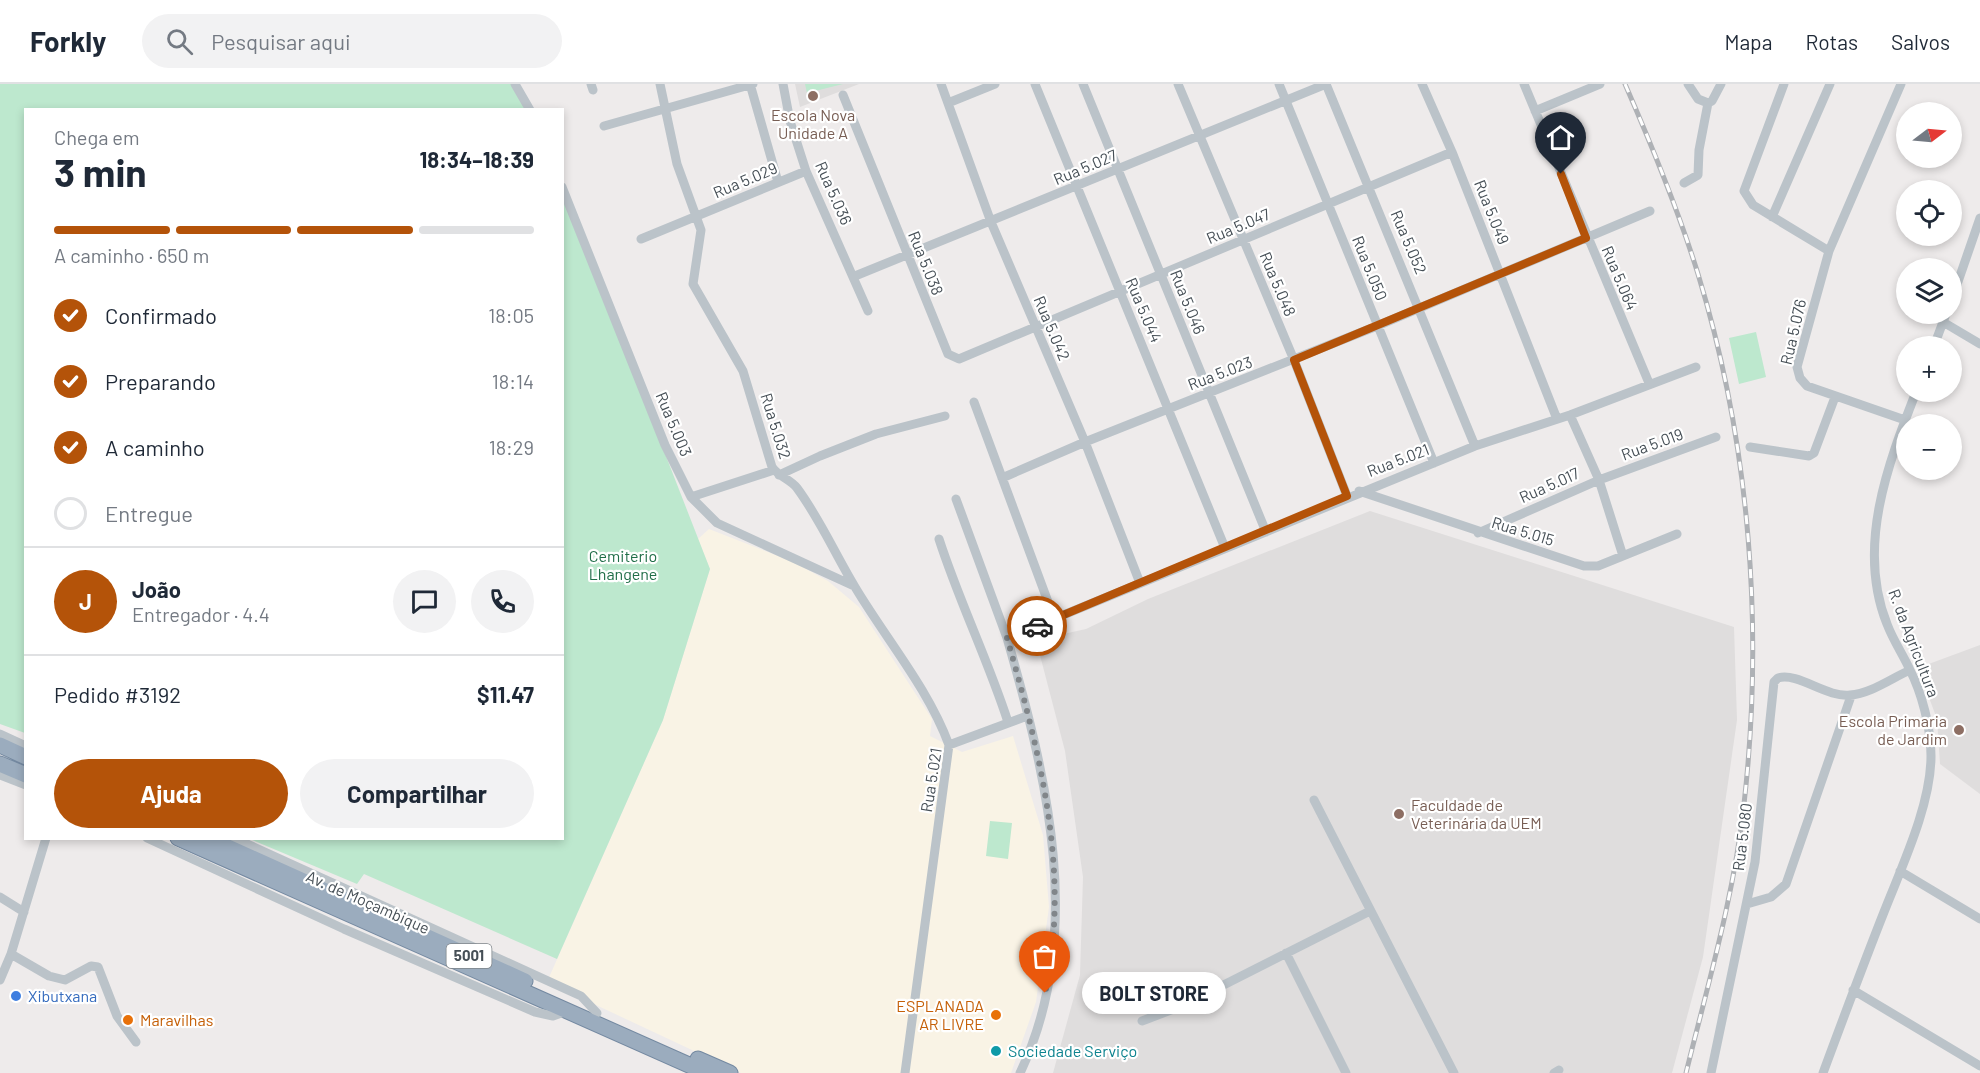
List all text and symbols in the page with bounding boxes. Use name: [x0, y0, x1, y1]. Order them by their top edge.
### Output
search box: [142, 14, 562, 68]
text: Forkly: [30, 24, 106, 58]
icon: search: [163, 25, 196, 58]
text: Pesquisar aqui: [211, 28, 351, 54]
text: Mapa: [1724, 29, 1772, 54]
text: Rotas: [1805, 29, 1858, 54]
text: Salvos: [1891, 29, 1950, 54]
marker: Escola Nova Unidade A: [806, 89, 820, 103]
north arrow: [1896, 102, 1962, 168]
map controls: [1896, 102, 1962, 480]
place label: Escola Nova Unidade A: [771, 105, 855, 142]
pin: [1535, 112, 1586, 174]
icon: home: [1544, 121, 1577, 154]
text: Chega em: [54, 125, 140, 149]
street label: Rua 5.027: [1050, 145, 1120, 188]
text: 18:34–18:39: [419, 146, 534, 172]
text: 3 min: [54, 148, 147, 195]
street label: Rua 5.029: [710, 158, 780, 202]
street label: Rua 5.036: [812, 158, 857, 227]
street label: Rua 5.049: [1471, 177, 1514, 247]
button: locate: [1896, 180, 1962, 246]
street label: Rua 5.047: [1203, 204, 1273, 247]
street label: Rua 5.052: [1387, 207, 1431, 277]
street label: Rua 5.038: [905, 228, 948, 298]
street label: Rua 5.050: [1349, 233, 1392, 303]
text: A caminho · 650 m: [54, 243, 209, 267]
street label: Rua 5.064: [1598, 243, 1642, 313]
street label: Rua 5.048: [1256, 249, 1301, 319]
button: layers: [1896, 258, 1962, 324]
street label: Rua 5.046: [1167, 267, 1210, 337]
street label: Rua 5.044: [1122, 275, 1167, 345]
street label: Rua 5.042: [1030, 293, 1075, 363]
street label: Rua 5.076: [1776, 297, 1809, 367]
icon: check: [54, 299, 87, 332]
text: Confirmado: [105, 302, 217, 328]
text: 18:05: [488, 303, 534, 327]
button: +: [1896, 336, 1962, 402]
street label: Rua 5.023: [1185, 352, 1255, 394]
icon: check: [54, 365, 87, 398]
text: Preparando: [105, 368, 216, 394]
text: 18:14: [492, 369, 534, 393]
street label: Rua 5.003: [652, 389, 697, 459]
street label: Rua 5.032: [757, 391, 795, 461]
button: −: [1896, 414, 1962, 480]
street label: Rua 5.019: [1618, 424, 1685, 463]
icon: check: [54, 431, 87, 464]
text: A caminho: [105, 434, 205, 460]
text: 18:29: [489, 435, 534, 459]
street label: Rua 5.021: [1364, 439, 1432, 480]
street label: Rua 5.017: [1516, 463, 1582, 506]
text: Entregue: [105, 500, 193, 526]
street label: Rua 5.015: [1490, 512, 1557, 549]
park label: Cemiterio Lhangene: [589, 546, 657, 583]
button: chat: [393, 570, 456, 633]
button: phone: [471, 570, 534, 633]
text: João: [132, 576, 181, 602]
street label: R. da Agricultura: [1885, 586, 1944, 700]
text: J: [79, 588, 92, 614]
courier: [1007, 596, 1067, 656]
text: Entregador · 4.4: [132, 602, 270, 626]
icon: car: [1021, 610, 1054, 643]
text: Pedido #3192: [54, 681, 181, 707]
text: $11.47: [477, 681, 534, 707]
place label: Escola Primaria de Jardim: [1839, 711, 1947, 748]
marker: Escola Primaria de Jardim: [1952, 723, 1966, 737]
street label: Rua 5.021: [916, 746, 945, 813]
button: Ajuda: [54, 759, 288, 828]
button: Compartilhar: [300, 759, 534, 828]
place label: Faculdade de Veterinária da UEM: [1411, 795, 1542, 832]
street label: Rua 5.080: [1728, 802, 1755, 872]
marker: Faculdade de Veterinária da UEM: [1392, 807, 1406, 821]
street label: Av. de Moçambique: [304, 866, 433, 937]
pin: [1019, 931, 1070, 993]
icon: bag: [1028, 940, 1061, 973]
road number: 5001: [446, 944, 492, 968]
callout: BOLT STORE: [1081, 972, 1225, 1014]
text: BOLT STORE: [1099, 981, 1209, 1005]
place label: Xibutxana: [28, 986, 97, 1005]
marker: Xibutxana: [9, 989, 23, 1003]
place label: ESPLANADA AR LIVRE: [896, 996, 984, 1033]
marker: ESPLANADA AR LIVRE: [989, 1008, 1003, 1022]
place label: Maravilhas: [140, 1010, 213, 1029]
marker: Maravilhas: [121, 1013, 135, 1027]
place label: Sociedade Serviço: [1008, 1041, 1137, 1060]
marker: Sociedade Serviço: [989, 1044, 1003, 1058]

